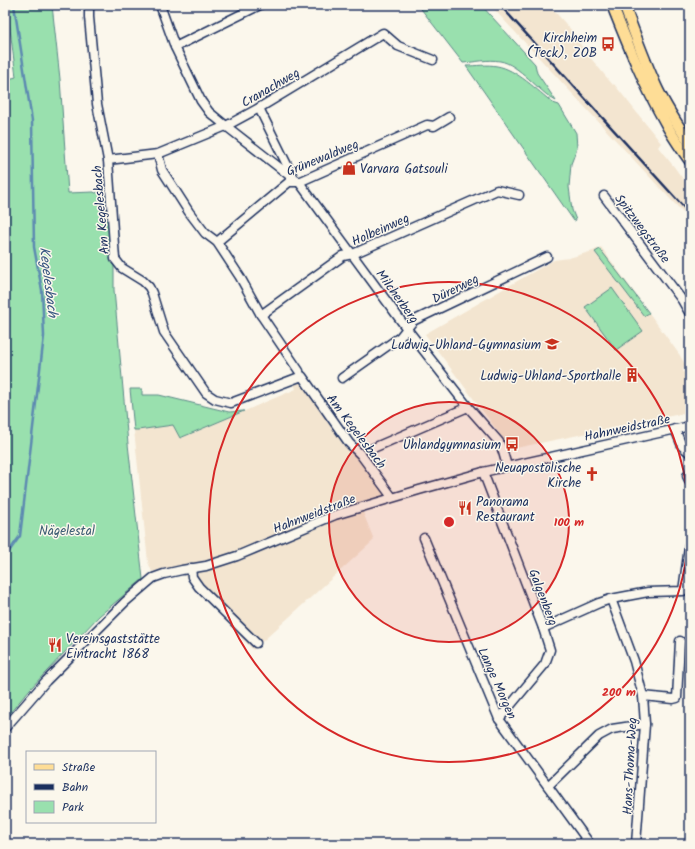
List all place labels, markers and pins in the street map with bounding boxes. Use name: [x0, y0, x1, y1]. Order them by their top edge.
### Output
place label: Kirchheim (Teck), ZOB: [527, 28, 597, 64]
bus stop icon: Kirchheim (Teck), ZOB: [600, 36, 616, 52]
place label: Varvara Gatsouli: [360, 159, 448, 180]
shop icon: Varvara Gatsouli: [341, 160, 357, 176]
place label: Ludwig-Uhland-Gymnasium: [391, 335, 541, 356]
school or university icon: Ludwig-Uhland-Gymnasium: [544, 336, 560, 352]
place label: Ludwig-Uhland-Sporthalle: [480, 366, 621, 387]
building icon: Ludwig-Uhland-Sporthalle: [624, 367, 640, 383]
place label: Uhlandgymnasium: [403, 435, 501, 456]
bus stop icon: Uhlandgymnasium: [504, 436, 520, 452]
place label: Neuapostolische Kirche: [495, 458, 581, 494]
church icon: Neuapostolische Kirche: [584, 466, 600, 482]
place label: Panorama Restaurant: [476, 492, 536, 528]
restaurant icon: Panorama Restaurant: [457, 500, 473, 516]
centre of rings: [442, 515, 456, 529]
place label: Vereinsgaststätte Eintracht 1868: [66, 629, 160, 665]
restaurant icon: Vereinsgaststätte Eintracht 1868: [47, 637, 63, 653]

